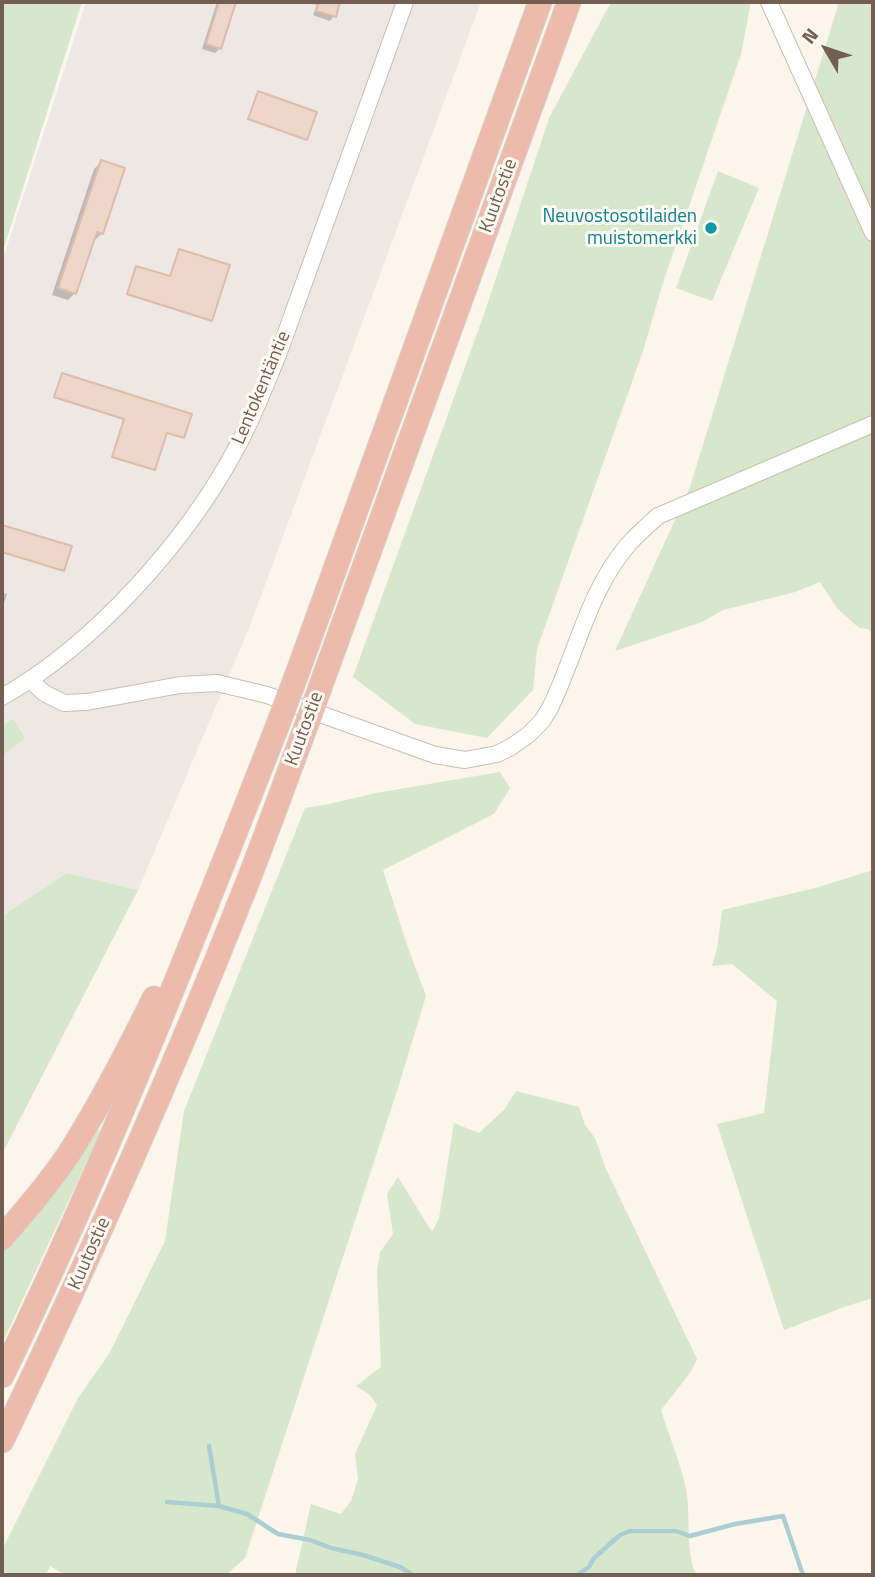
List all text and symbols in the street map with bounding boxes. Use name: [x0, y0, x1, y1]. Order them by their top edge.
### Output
north arrow: [791, 14, 861, 84]
text: N: [794, 21, 825, 50]
street label: Kuutostie: [475, 156, 523, 236]
place label: Neuvostosotilaiden muistomerkki: [542, 206, 697, 250]
marker: Neuvostosotilaiden muistomerkki: [703, 220, 719, 236]
street label: Lentokentäntie: [228, 328, 296, 448]
street label: Kuutostie: [281, 689, 329, 769]
street label: Kuutostie: [64, 1214, 116, 1294]

